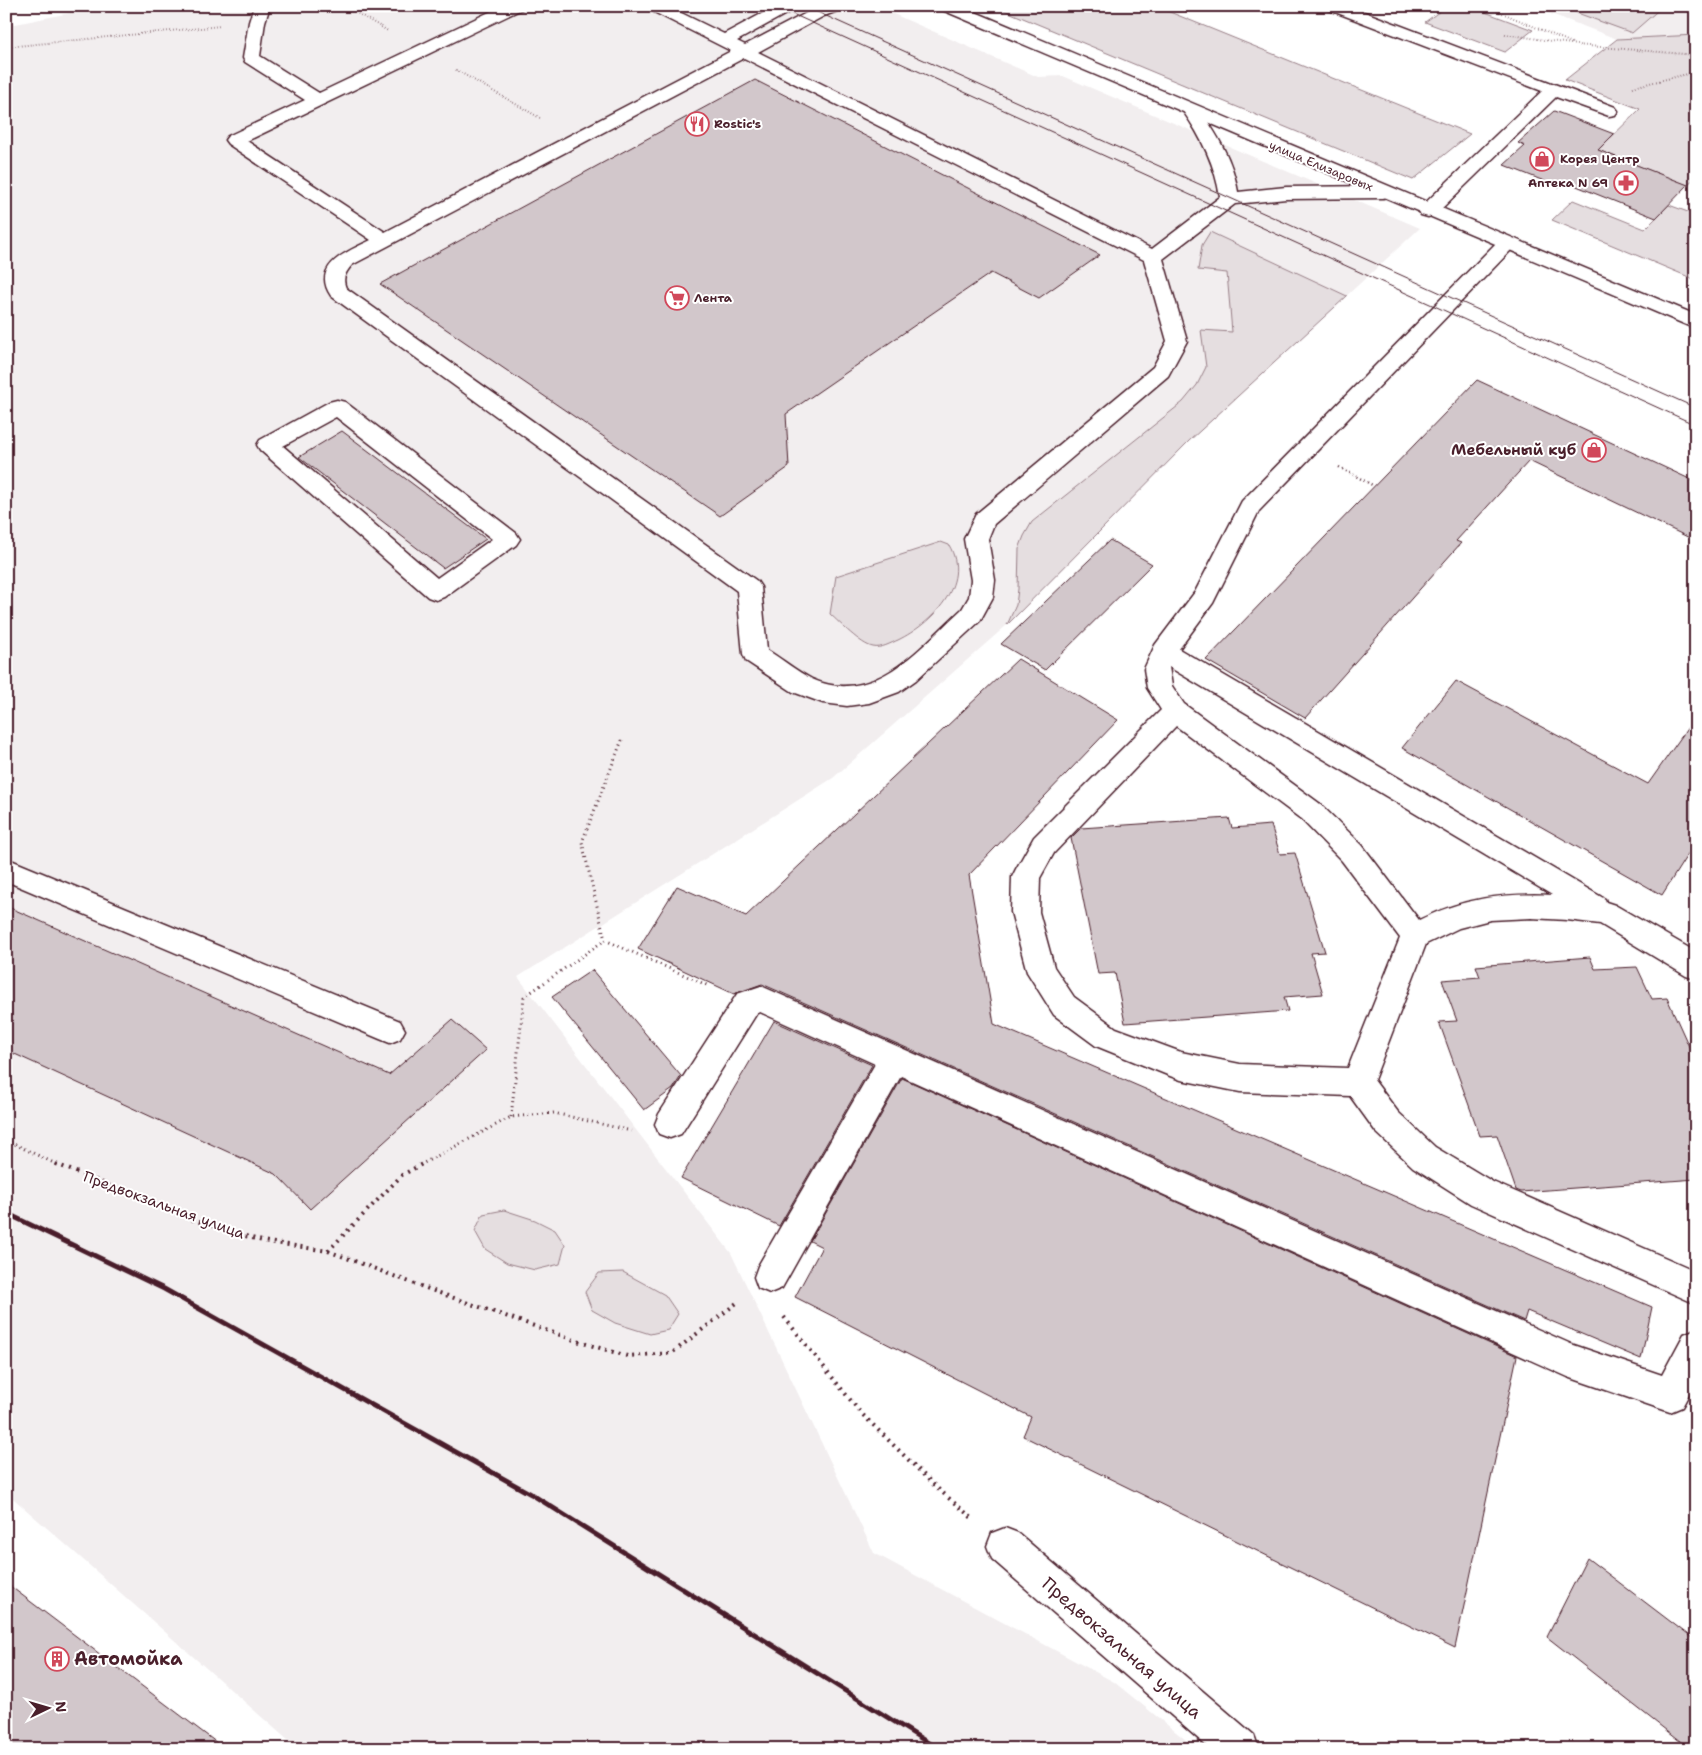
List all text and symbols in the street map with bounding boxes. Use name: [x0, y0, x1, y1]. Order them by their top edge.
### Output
restaurant icon: Rostic's: [684, 111, 710, 137]
place label: Rostic's: [714, 116, 761, 132]
street label: улица Елизаровых: [1267, 137, 1375, 195]
shop icon: Корея Центр: [1529, 146, 1555, 172]
place label: Корея Центр: [1560, 151, 1639, 167]
pharmacy icon: Аптека N 69: [1613, 170, 1639, 196]
place label: Аптека N 69: [1528, 175, 1608, 191]
supermarket icon: Лента: [664, 285, 690, 311]
place label: Лента: [694, 290, 733, 306]
shop icon: Мебельный куб: [1581, 437, 1607, 463]
place label: Мебельный куб: [1451, 440, 1577, 460]
street label: Предвокзальная улица: [80, 1166, 248, 1244]
street label: Предвокзальная улица: [1037, 1572, 1207, 1724]
building icon: Автомойка: [44, 1646, 70, 1672]
place label: Автомойка: [74, 1647, 183, 1671]
north arrow: [22, 1682, 72, 1732]
text: N: [52, 1701, 70, 1713]

